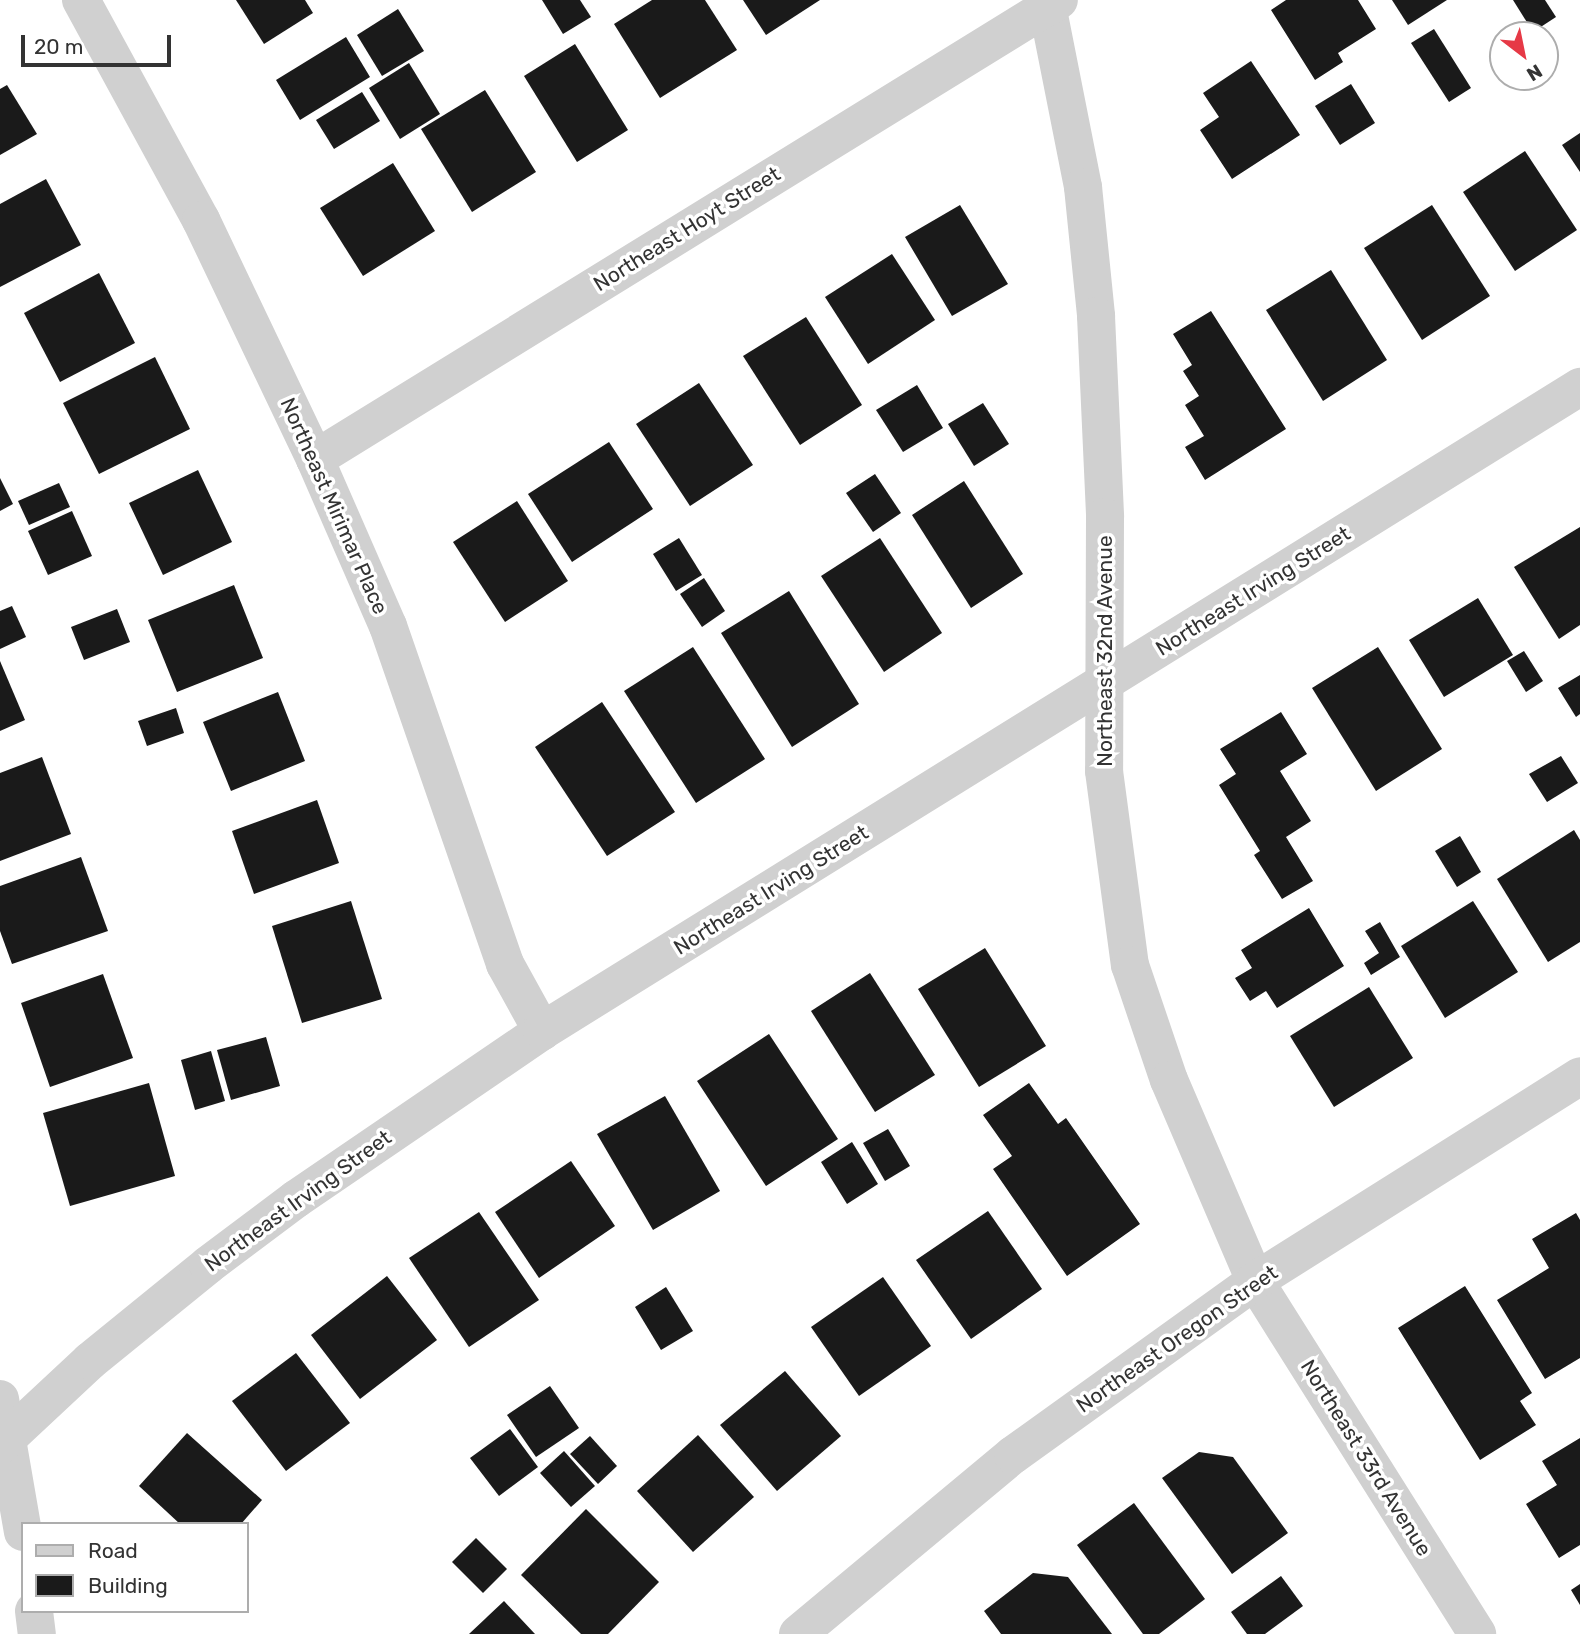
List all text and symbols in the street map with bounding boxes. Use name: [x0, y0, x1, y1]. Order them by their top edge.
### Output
scale bar: [24, 21, 175, 65]
north arrow: [1489, 21, 1559, 91]
text: 20 m: [34, 34, 83, 59]
text: N: [1522, 59, 1546, 86]
street label: Northeast Hoyt Street: [589, 161, 785, 297]
street label: Northeast Mirimar Place: [275, 394, 393, 618]
street label: Northeast Irving Street: [1151, 521, 1355, 661]
street label: Northeast 32nd Avenue: [1092, 535, 1118, 767]
street label: Northeast Irving Street: [669, 820, 873, 960]
street label: Northeast Irving Street: [200, 1125, 396, 1277]
street label: Northeast Oregon Street: [1071, 1260, 1283, 1418]
street label: Northeast 33rd Avenue: [1295, 1355, 1437, 1561]
legend: [21, 1522, 248, 1613]
text: Road: [88, 1538, 138, 1563]
text: Building: [88, 1573, 168, 1598]

